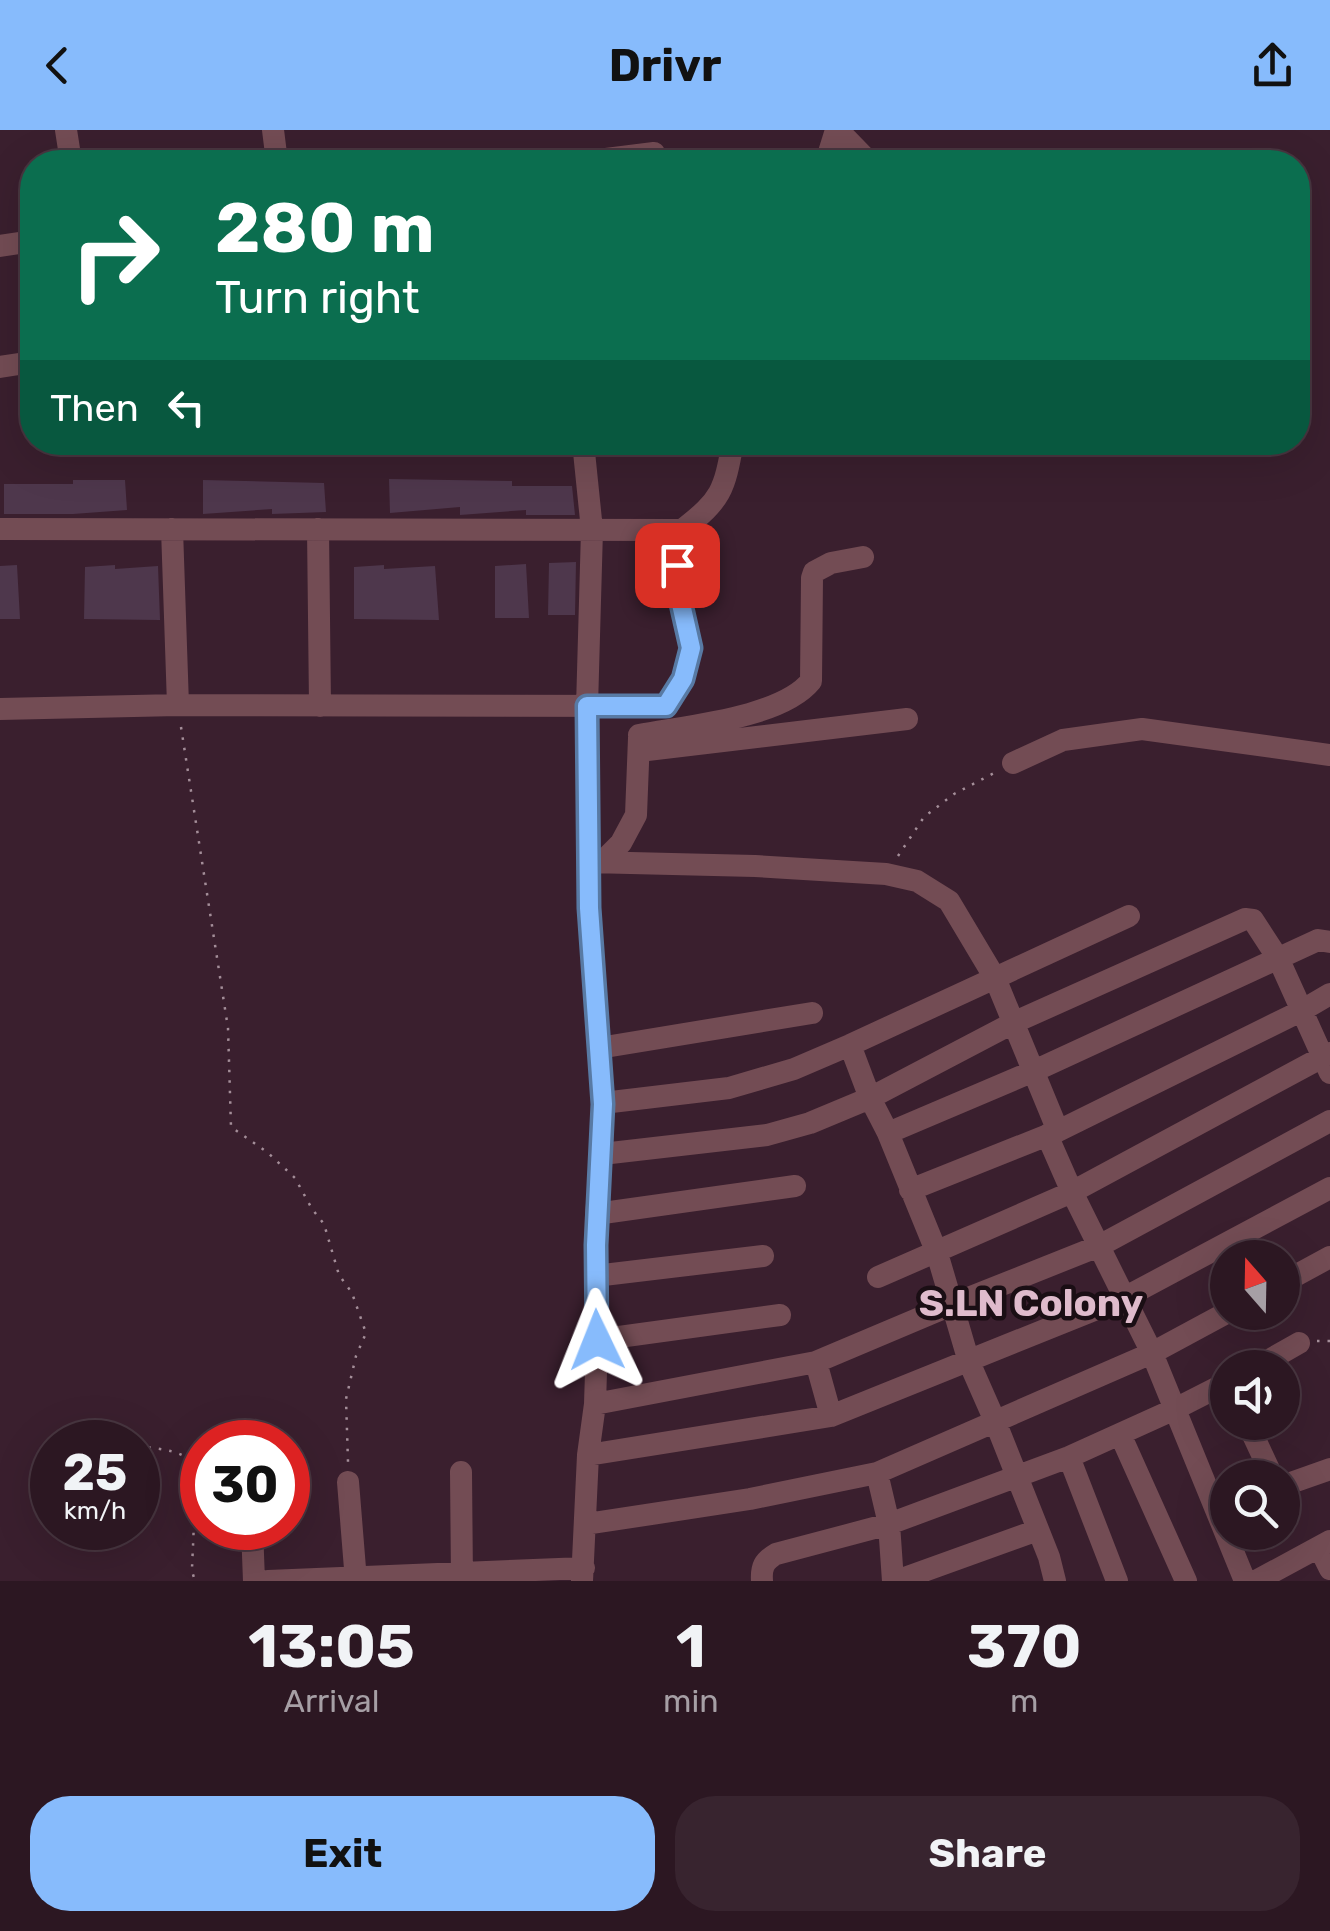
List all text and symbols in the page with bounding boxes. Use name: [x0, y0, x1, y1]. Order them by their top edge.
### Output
icon: back: [30, 38, 85, 93]
icon: share: [1245, 38, 1300, 93]
text: Drivr: [609, 39, 721, 92]
text: 280 m: [215, 187, 435, 270]
icon: right: [50, 190, 180, 320]
text: Turn right: [215, 271, 419, 324]
icon: left: [159, 380, 214, 435]
text: Then: [50, 385, 139, 431]
pin: [635, 523, 720, 608]
icon: arrive: [650, 538, 705, 593]
north arrow: [1210, 1240, 1300, 1330]
map controls: [1210, 1240, 1300, 1550]
district label: S.LN Colony: [919, 1280, 1143, 1326]
position arrow: [545, 1288, 649, 1392]
button: sound: [1210, 1350, 1300, 1440]
speed limit sign: 30: [180, 1420, 310, 1550]
text: 25: [63, 1443, 127, 1503]
button: search: [1210, 1460, 1300, 1550]
text: km/h: [64, 1496, 126, 1525]
text: 13:05: [248, 1611, 415, 1682]
text: 1: [676, 1611, 706, 1682]
text: 370: [967, 1611, 1082, 1682]
text: Arrival: [284, 1682, 380, 1720]
text: min: [663, 1682, 719, 1720]
text: m: [1010, 1682, 1039, 1720]
button: Exit: [30, 1796, 655, 1911]
button: Share: [675, 1796, 1300, 1911]

